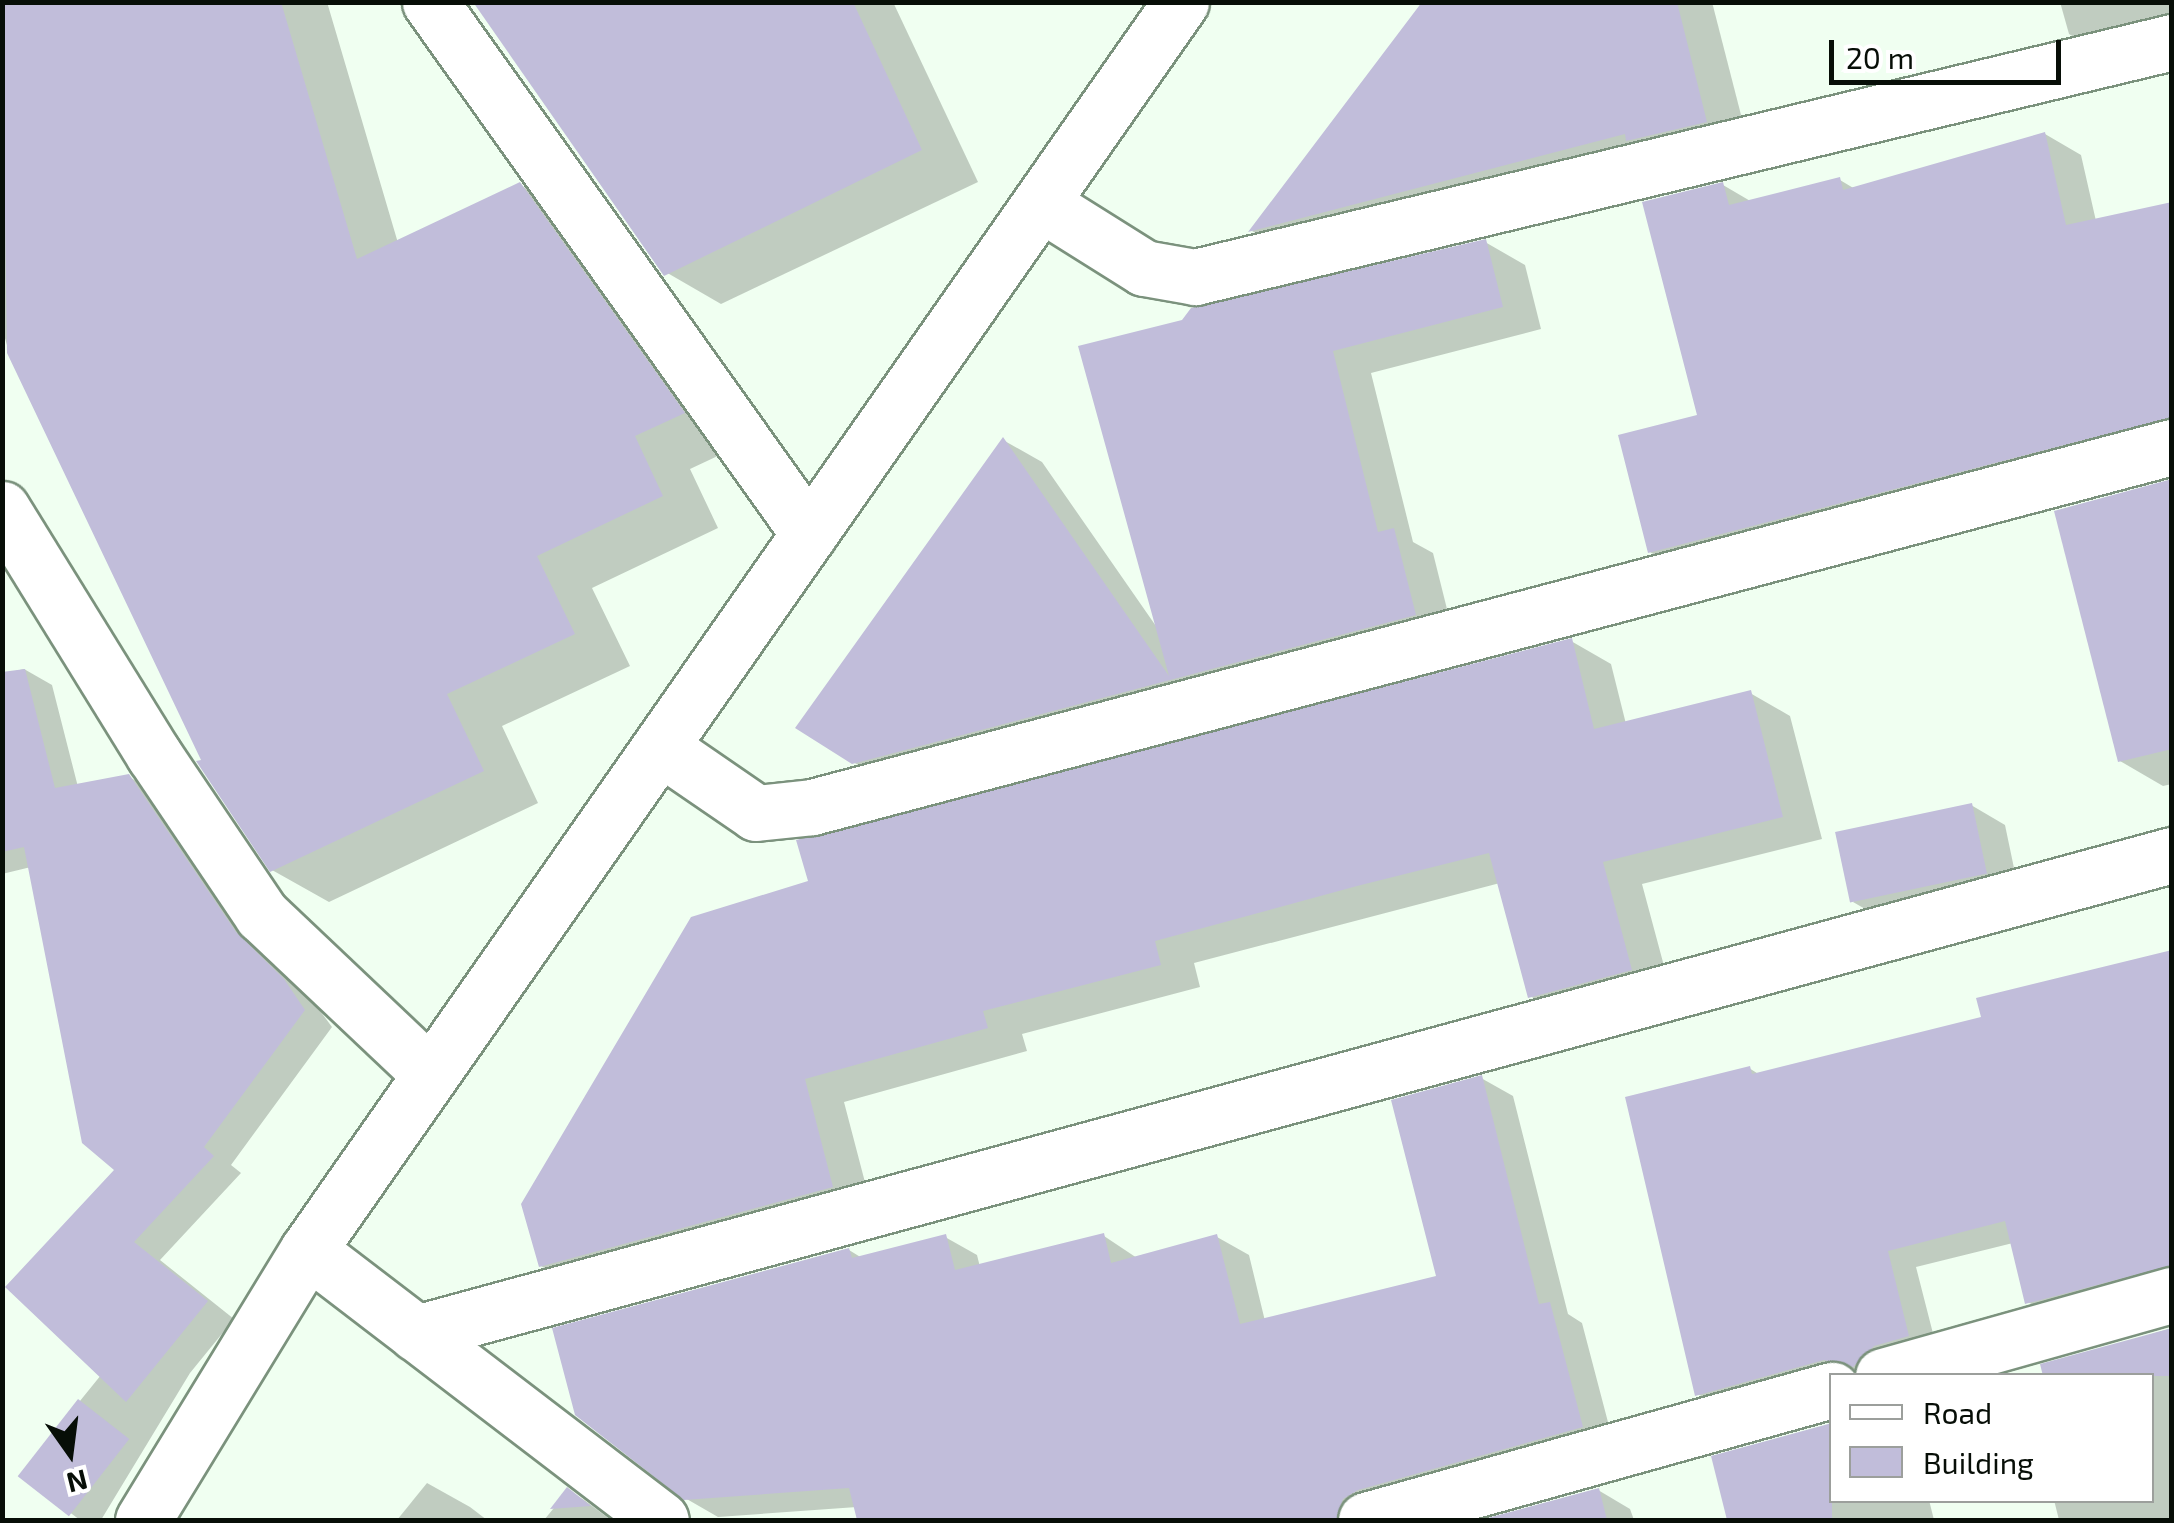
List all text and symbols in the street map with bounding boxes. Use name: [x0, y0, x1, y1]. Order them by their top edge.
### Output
scale bar: [1834, 20, 2066, 82]
text: 20 m: [1846, 39, 1914, 75]
legend: [1829, 1373, 2154, 1503]
text: Road: [1923, 1394, 1992, 1430]
north arrow: [20, 1403, 120, 1503]
text: Building: [1923, 1444, 2034, 1480]
text: N: [63, 1463, 91, 1501]

